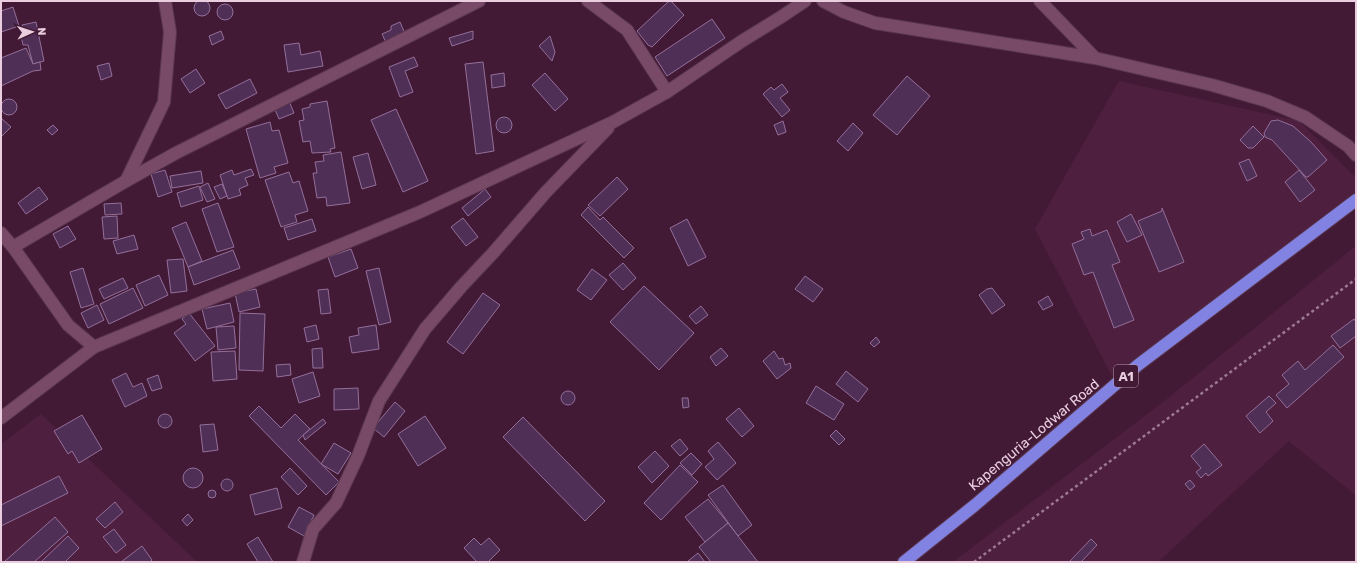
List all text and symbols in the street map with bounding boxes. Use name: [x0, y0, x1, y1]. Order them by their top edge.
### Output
north arrow: [12, 12, 52, 52]
text: N: [35, 27, 48, 36]
road number: A1: [1114, 365, 1138, 387]
street label: Kapenguria-Lodwar Road: [965, 375, 1103, 495]

